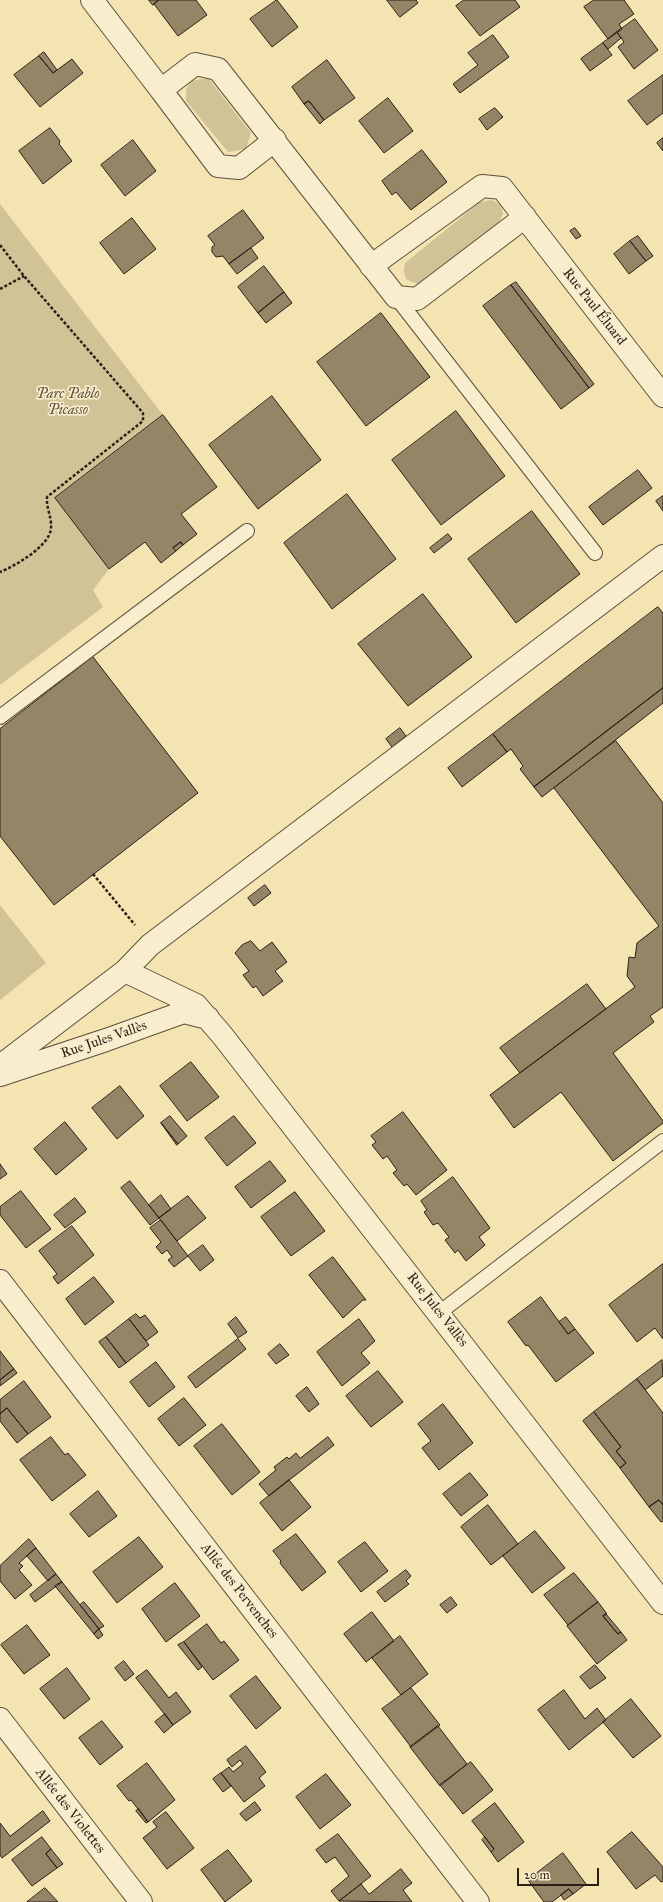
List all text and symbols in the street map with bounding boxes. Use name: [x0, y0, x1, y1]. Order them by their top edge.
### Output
street label: Rue Paul Éluard: [559, 265, 629, 349]
park label: Parc Pablo Picasso: [36, 387, 100, 420]
street label: Rue Jules Vallès: [59, 1017, 149, 1063]
street label: Rue Jules Vallès: [403, 1270, 471, 1350]
street label: Allée des Pervenches: [197, 1540, 281, 1642]
street label: Allée des Violettes: [31, 1765, 109, 1857]
scale bar: [519, 1860, 601, 1886]
text: 20 m: [524, 1868, 550, 1882]

